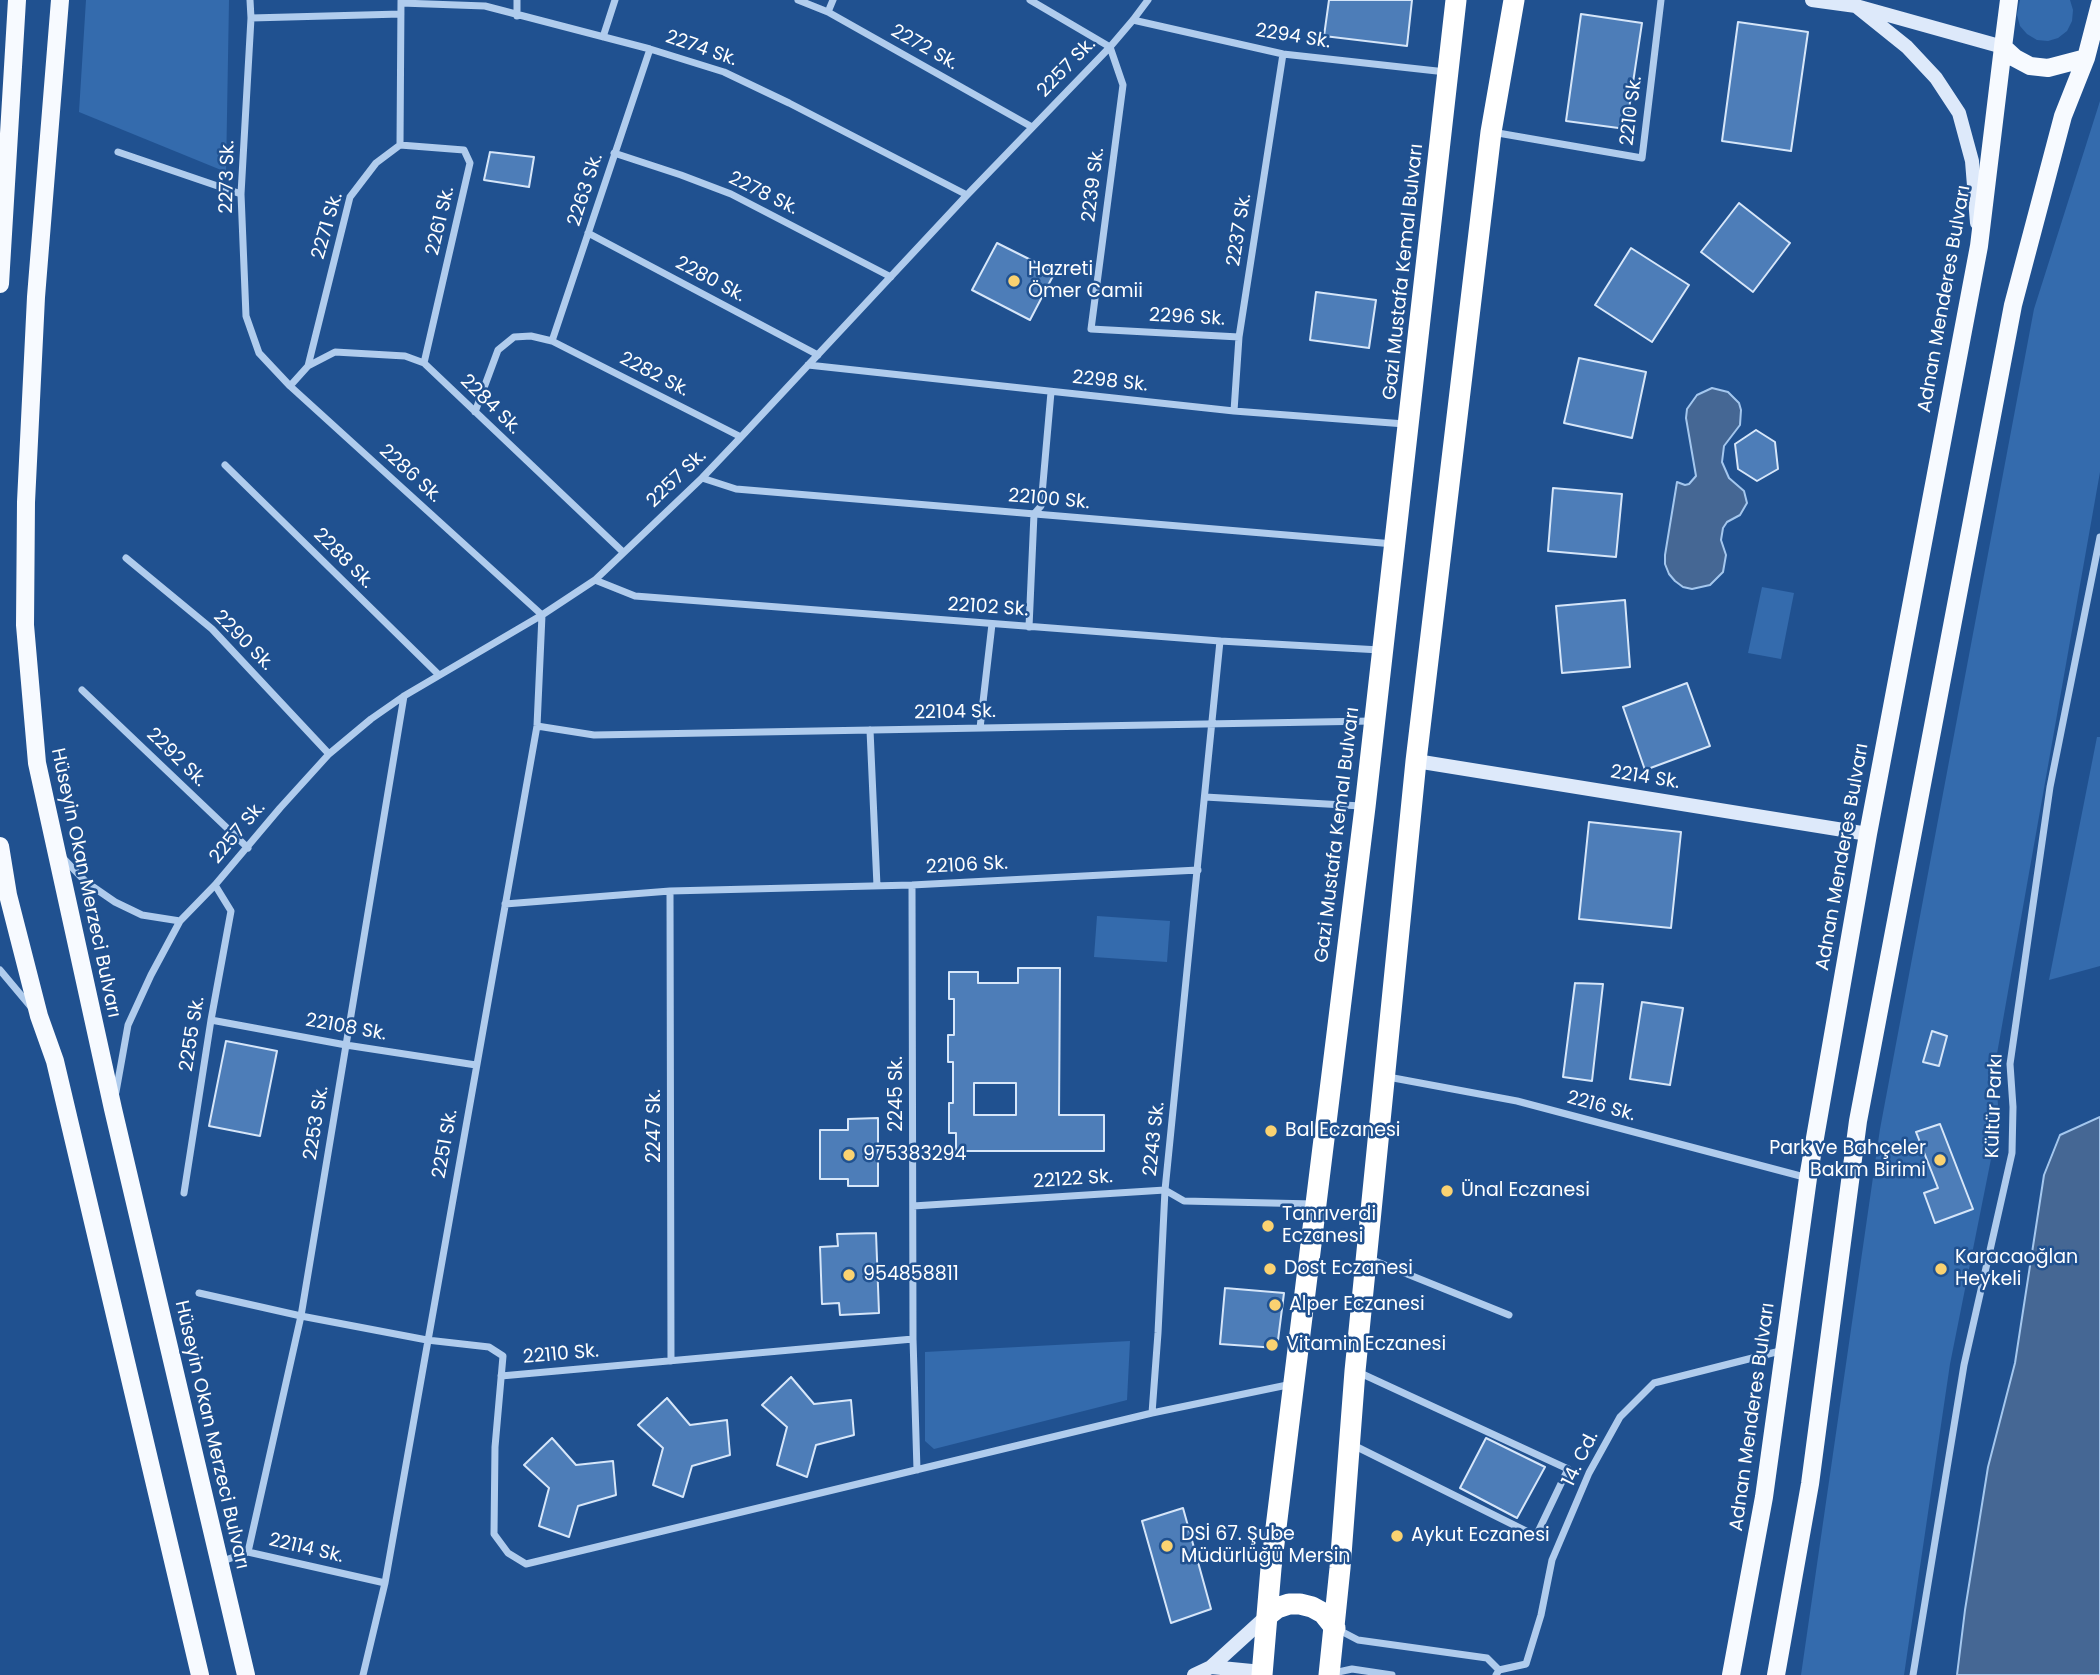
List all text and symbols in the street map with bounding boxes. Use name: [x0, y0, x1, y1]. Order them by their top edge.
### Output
street label: 2272 Sk.: [886, 20, 962, 76]
street label: 2294 Sk.: [1254, 20, 1332, 54]
street label: 2274 Sk.: [662, 26, 740, 72]
street label: 2257 Sk.: [1033, 33, 1101, 103]
street label: 2210 Sk.: [1616, 75, 1648, 147]
street label: 2273 Sk.: [216, 140, 240, 214]
street label: Gazi Mustafa Kemal Bulvarı: [1379, 143, 1429, 401]
street label: 2239 Sk.: [1078, 146, 1110, 224]
street label: 2263 Sk.: [564, 151, 608, 229]
street label: 2278 Sk.: [725, 167, 801, 221]
street label: 2261 Sk.: [422, 184, 460, 258]
street label: Adnan Menderes Bulvarı: [1914, 184, 1976, 414]
street label: 2271 Sk.: [308, 190, 348, 262]
street label: 2237 Sk.: [1223, 192, 1257, 268]
street label: 2280 Sk.: [671, 252, 749, 308]
place label: Hazreti Ömer Camii: [1028, 259, 1143, 303]
marker: Hazreti Ömer Camii: [1006, 273, 1022, 289]
street label: 2296 Sk.: [1149, 305, 1225, 331]
street label: 2282 Sk.: [616, 348, 692, 402]
street label: 2298 Sk.: [1071, 367, 1149, 397]
street label: 2284 Sk.: [455, 370, 525, 440]
street label: 2286 Sk.: [374, 440, 446, 508]
street label: 2257 Sk.: [642, 445, 712, 513]
street label: 22100 Sk.: [1007, 485, 1091, 515]
street label: 2288 Sk.: [308, 524, 378, 594]
street label: 22102 Sk.: [947, 594, 1029, 622]
street label: 2290 Sk.: [208, 606, 278, 676]
street label: 22104 Sk.: [914, 701, 996, 725]
street label: Gazi Mustafa Kemal Bulvarı: [1311, 706, 1365, 964]
street label: 2292 Sk.: [141, 724, 211, 792]
street label: Adnan Menderes Bulvarı: [1812, 742, 1874, 972]
street label: Hüseyin Okan Merzeci Bulvarı: [45, 746, 125, 1020]
street label: 2214 Sk.: [1609, 761, 1681, 795]
street label: 2257 Sk.: [205, 797, 271, 869]
street label: 22106 Sk.: [925, 852, 1009, 880]
street label: 2255 Sk.: [176, 995, 210, 1073]
street label: 22108 Sk.: [304, 1010, 388, 1046]
street label: Kültür Parkı: [1982, 1053, 2008, 1159]
street label: 2245 Sk.: [886, 1056, 908, 1132]
street label: 2253 Sk.: [300, 1084, 334, 1162]
street label: 2216 Sk.: [1564, 1087, 1638, 1127]
street label: 2247 Sk.: [644, 1089, 666, 1163]
street label: 2243 Sk.: [1140, 1101, 1170, 1177]
street label: 2251 Sk.: [429, 1108, 463, 1180]
place label: Bal Eczanesi: [1285, 1120, 1401, 1142]
marker: Bal Eczanesi: [1263, 1123, 1279, 1139]
place label: Park ve Bahçeler Bakım Birimi: [1769, 1138, 1926, 1182]
place label: 975383294: [863, 1144, 966, 1166]
marker: 975383294: [841, 1147, 857, 1163]
marker: Park ve Bahçeler Bakım Birimi: [1932, 1152, 1948, 1168]
street label: 22122 Sk.: [1032, 1166, 1114, 1194]
place label: Ünal Eczanesi: [1461, 1180, 1590, 1202]
marker: Ünal Eczanesi: [1439, 1183, 1455, 1199]
place label: Tanrıverdi Eczanesi: [1282, 1204, 1376, 1248]
marker: Tanrıverdi Eczanesi: [1260, 1218, 1276, 1234]
place label: Karacaoğlan Heykeli: [1955, 1247, 2078, 1291]
place label: Dost Eczanesi: [1284, 1258, 1413, 1280]
marker: Dost Eczanesi: [1262, 1261, 1278, 1277]
marker: Karacaoğlan Heykeli: [1933, 1261, 1949, 1277]
place label: 954858811: [863, 1264, 959, 1286]
marker: 954858811: [841, 1267, 857, 1283]
place label: Alper Eczanesi: [1289, 1294, 1425, 1316]
marker: Alper Eczanesi: [1267, 1297, 1283, 1313]
street label: Hüseyin Okan Merzeci Bulvarı: [169, 1298, 253, 1572]
street label: Adnan Menderes Bulvarı: [1726, 1301, 1780, 1533]
place label: Vitamin Eczanesi: [1286, 1334, 1446, 1356]
marker: Vitamin Eczanesi: [1264, 1337, 1280, 1353]
street label: 22110 Sk.: [522, 1340, 600, 1370]
street label: 14. Cd.: [1558, 1428, 1604, 1490]
place label: DSİ 67. Şube Müdürlüğü Mersin: [1181, 1524, 1350, 1568]
place label: Aykut Eczanesi: [1411, 1525, 1550, 1547]
marker: Aykut Eczanesi: [1389, 1528, 1405, 1544]
street label: 22114 Sk.: [266, 1529, 346, 1569]
marker: DSİ 67. Şube Müdürlüğü Mersin: [1159, 1538, 1175, 1554]

